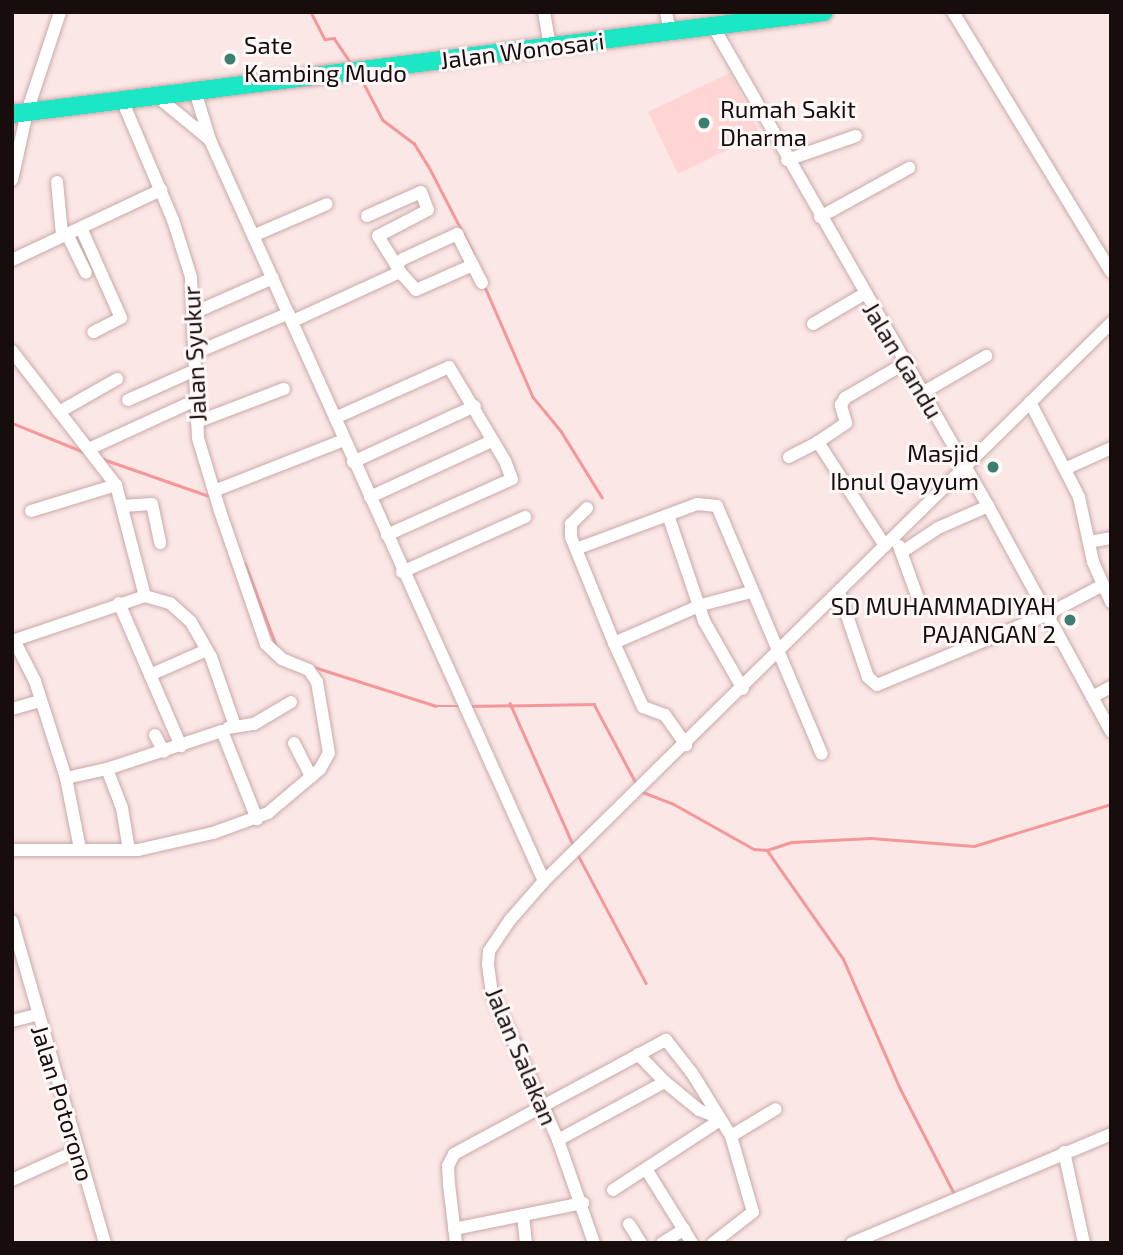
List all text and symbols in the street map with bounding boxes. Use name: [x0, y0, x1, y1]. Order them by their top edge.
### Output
street label: Jalan Wonosari: [438, 26, 606, 74]
place label: Sate Kambing Mudo: [244, 31, 407, 87]
marker: Sate Kambing Mudo: [222, 51, 238, 67]
place label: Rumah Sakit Dharma: [720, 95, 856, 151]
marker: Rumah Sakit Dharma: [694, 113, 714, 133]
street label: Jalan Syukur: [176, 285, 212, 423]
street label: Jalan Gandu: [857, 297, 949, 423]
place label: Masjid Ibnul Qayyum: [830, 439, 979, 495]
marker: Masjid Ibnul Qayyum: [985, 459, 1001, 475]
place label: SD MUHAMMADIYAH PAJANGAN 2: [831, 592, 1056, 648]
marker: SD MUHAMMADIYAH PAJANGAN 2: [1062, 612, 1078, 628]
street label: Jalan Salakan: [480, 983, 564, 1129]
street label: Jalan Potorono: [26, 1021, 100, 1185]

